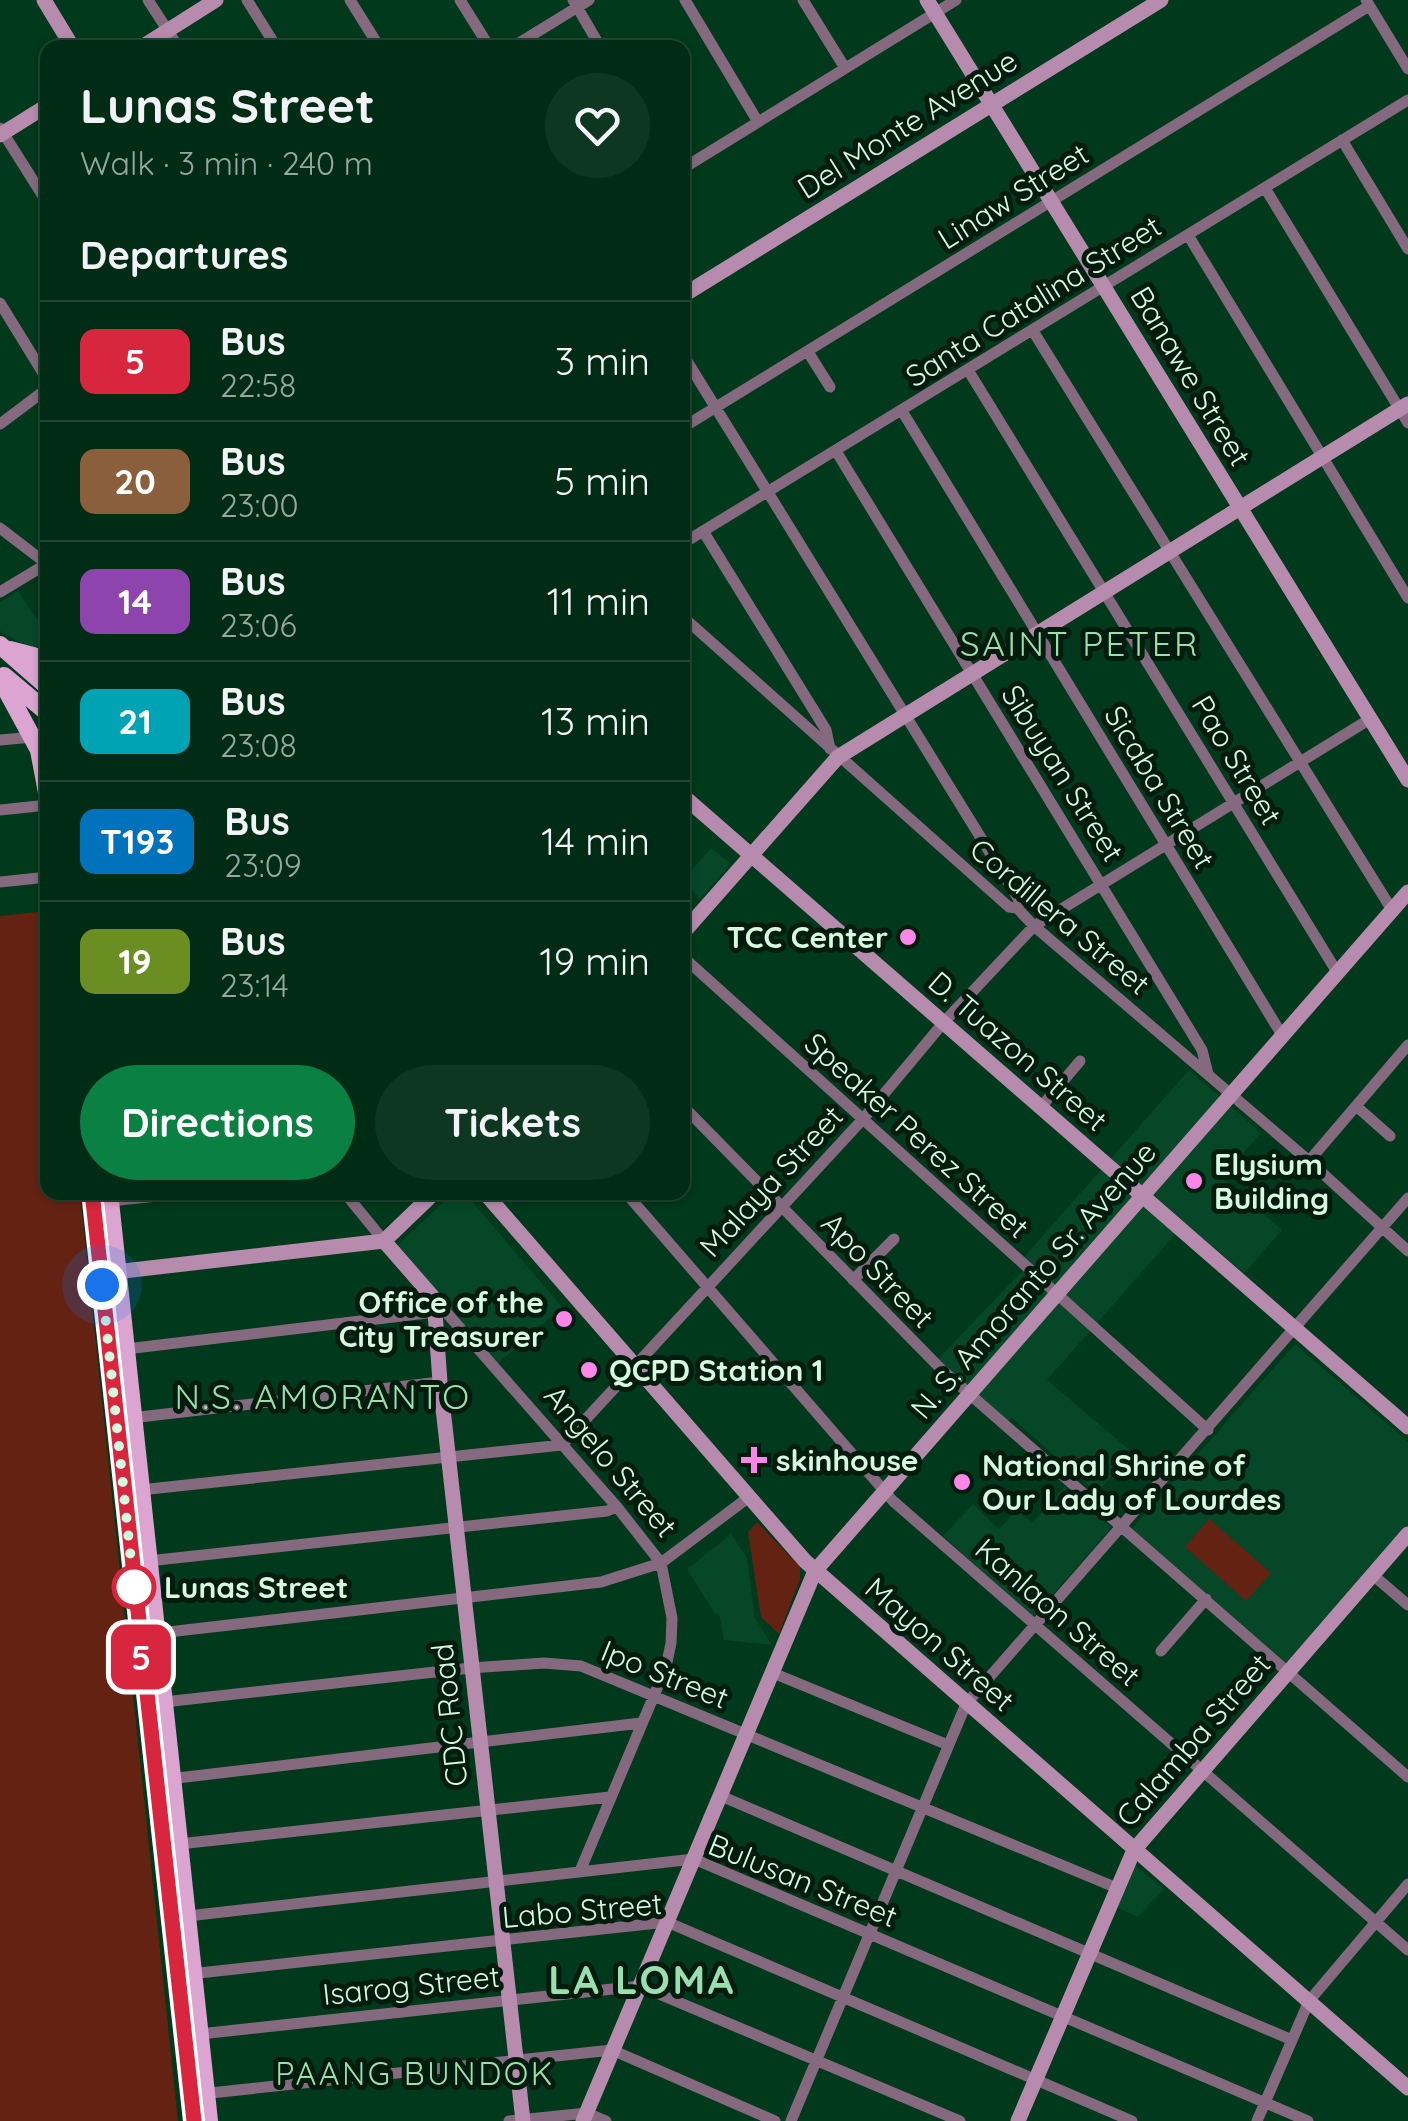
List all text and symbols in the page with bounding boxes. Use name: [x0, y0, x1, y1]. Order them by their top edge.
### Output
street label: Del Monte Avenue: [790, 41, 1024, 207]
button: heart: [545, 73, 650, 178]
text: Lunas Street: [80, 75, 375, 135]
street label: Linaw Street: [931, 135, 1095, 257]
text: Walk · 3 min · 240 m: [80, 143, 373, 183]
street label: Santa Catalina Street: [898, 207, 1168, 395]
text: Departures: [80, 231, 288, 279]
street label: Banawe Street: [1123, 279, 1259, 473]
text: Bus: [220, 317, 286, 365]
text: 3 min: [555, 337, 650, 385]
text: 5: [125, 339, 145, 383]
text: 22:58: [220, 365, 296, 405]
text: Bus: [220, 437, 286, 485]
text: 5 min: [554, 457, 650, 505]
text: 20: [114, 459, 156, 503]
text: 23:00: [220, 485, 299, 525]
text: Bus: [220, 557, 286, 605]
text: 11 min: [547, 577, 650, 625]
text: 14: [118, 579, 152, 623]
text: 23:06: [220, 605, 297, 645]
district label: SAINT PETER: [960, 621, 1200, 665]
text: Bus: [220, 677, 286, 725]
street label: Sibuyan Street: [994, 678, 1132, 868]
street label: Pao Street: [1184, 688, 1290, 832]
text: 13 min: [541, 697, 650, 745]
text: 21: [118, 699, 152, 743]
street label: Sicaba Street: [1096, 699, 1224, 875]
text: 23:08: [220, 725, 297, 765]
text: Bus: [224, 797, 290, 845]
text: 14 min: [541, 817, 650, 865]
text: T193: [100, 819, 174, 863]
street label: Cordillera Street: [962, 830, 1158, 1002]
text: 23:09: [224, 845, 302, 885]
text: Bus: [220, 917, 286, 965]
place label: TCC Center: [727, 918, 888, 956]
marker: TCC Center: [897, 926, 919, 948]
text: 19 min: [540, 937, 650, 985]
text: 19: [118, 939, 152, 983]
street label: D. Tuazon Street: [921, 963, 1115, 1139]
text: 23:14: [220, 965, 289, 1005]
street label: Speaker Perez Street: [797, 1024, 1037, 1246]
button: Directions: [80, 1065, 355, 1180]
button: Tickets: [375, 1065, 650, 1180]
street label: Malaya Street: [691, 1097, 851, 1265]
street label: N. S. Amoranto Sr. Avenue: [902, 1133, 1164, 1427]
place label: Elysium Building: [1214, 1145, 1329, 1217]
marker: Elysium Building: [1183, 1170, 1205, 1192]
street label: Apo Street: [814, 1204, 942, 1336]
your location: [77, 1260, 127, 1310]
place label: Office of the City Treasurer: [339, 1283, 544, 1355]
marker: Office of the City Treasurer: [553, 1308, 575, 1330]
place label: QCPD Station 1: [609, 1351, 823, 1389]
marker: QCPD Station 1: [578, 1359, 600, 1381]
district label: N.S. AMORANTO: [174, 1374, 472, 1418]
street label: Angelo Street: [536, 1377, 686, 1545]
place label: skinhouse: [776, 1441, 919, 1479]
place label: National Shrine of Our Lady of Lourdes: [982, 1446, 1281, 1518]
marker: skinhouse: [741, 1447, 767, 1473]
marker: National Shrine of Our Lady of Lourdes: [951, 1471, 973, 1493]
street label: Kanlaon Street: [968, 1530, 1148, 1694]
marker: Lunas Street: [113, 1566, 155, 1608]
place label: Lunas Street: [164, 1568, 348, 1606]
street label: Mayon Street: [858, 1569, 1022, 1719]
line badge: 5: [108, 1624, 174, 1690]
street label: Ipo Street: [596, 1631, 734, 1717]
text: 5: [131, 1635, 151, 1679]
street label: CDC Road: [423, 1642, 475, 1788]
street label: Calamba Street: [1108, 1646, 1278, 1834]
street label: Bulusan Street: [703, 1825, 903, 1935]
street label: Labo Street: [500, 1884, 664, 1936]
district label: LA LOMA: [548, 1954, 736, 2004]
street label: Isarog Street: [321, 1957, 501, 2013]
district label: PAANG BUNDOK: [275, 2053, 555, 2093]

